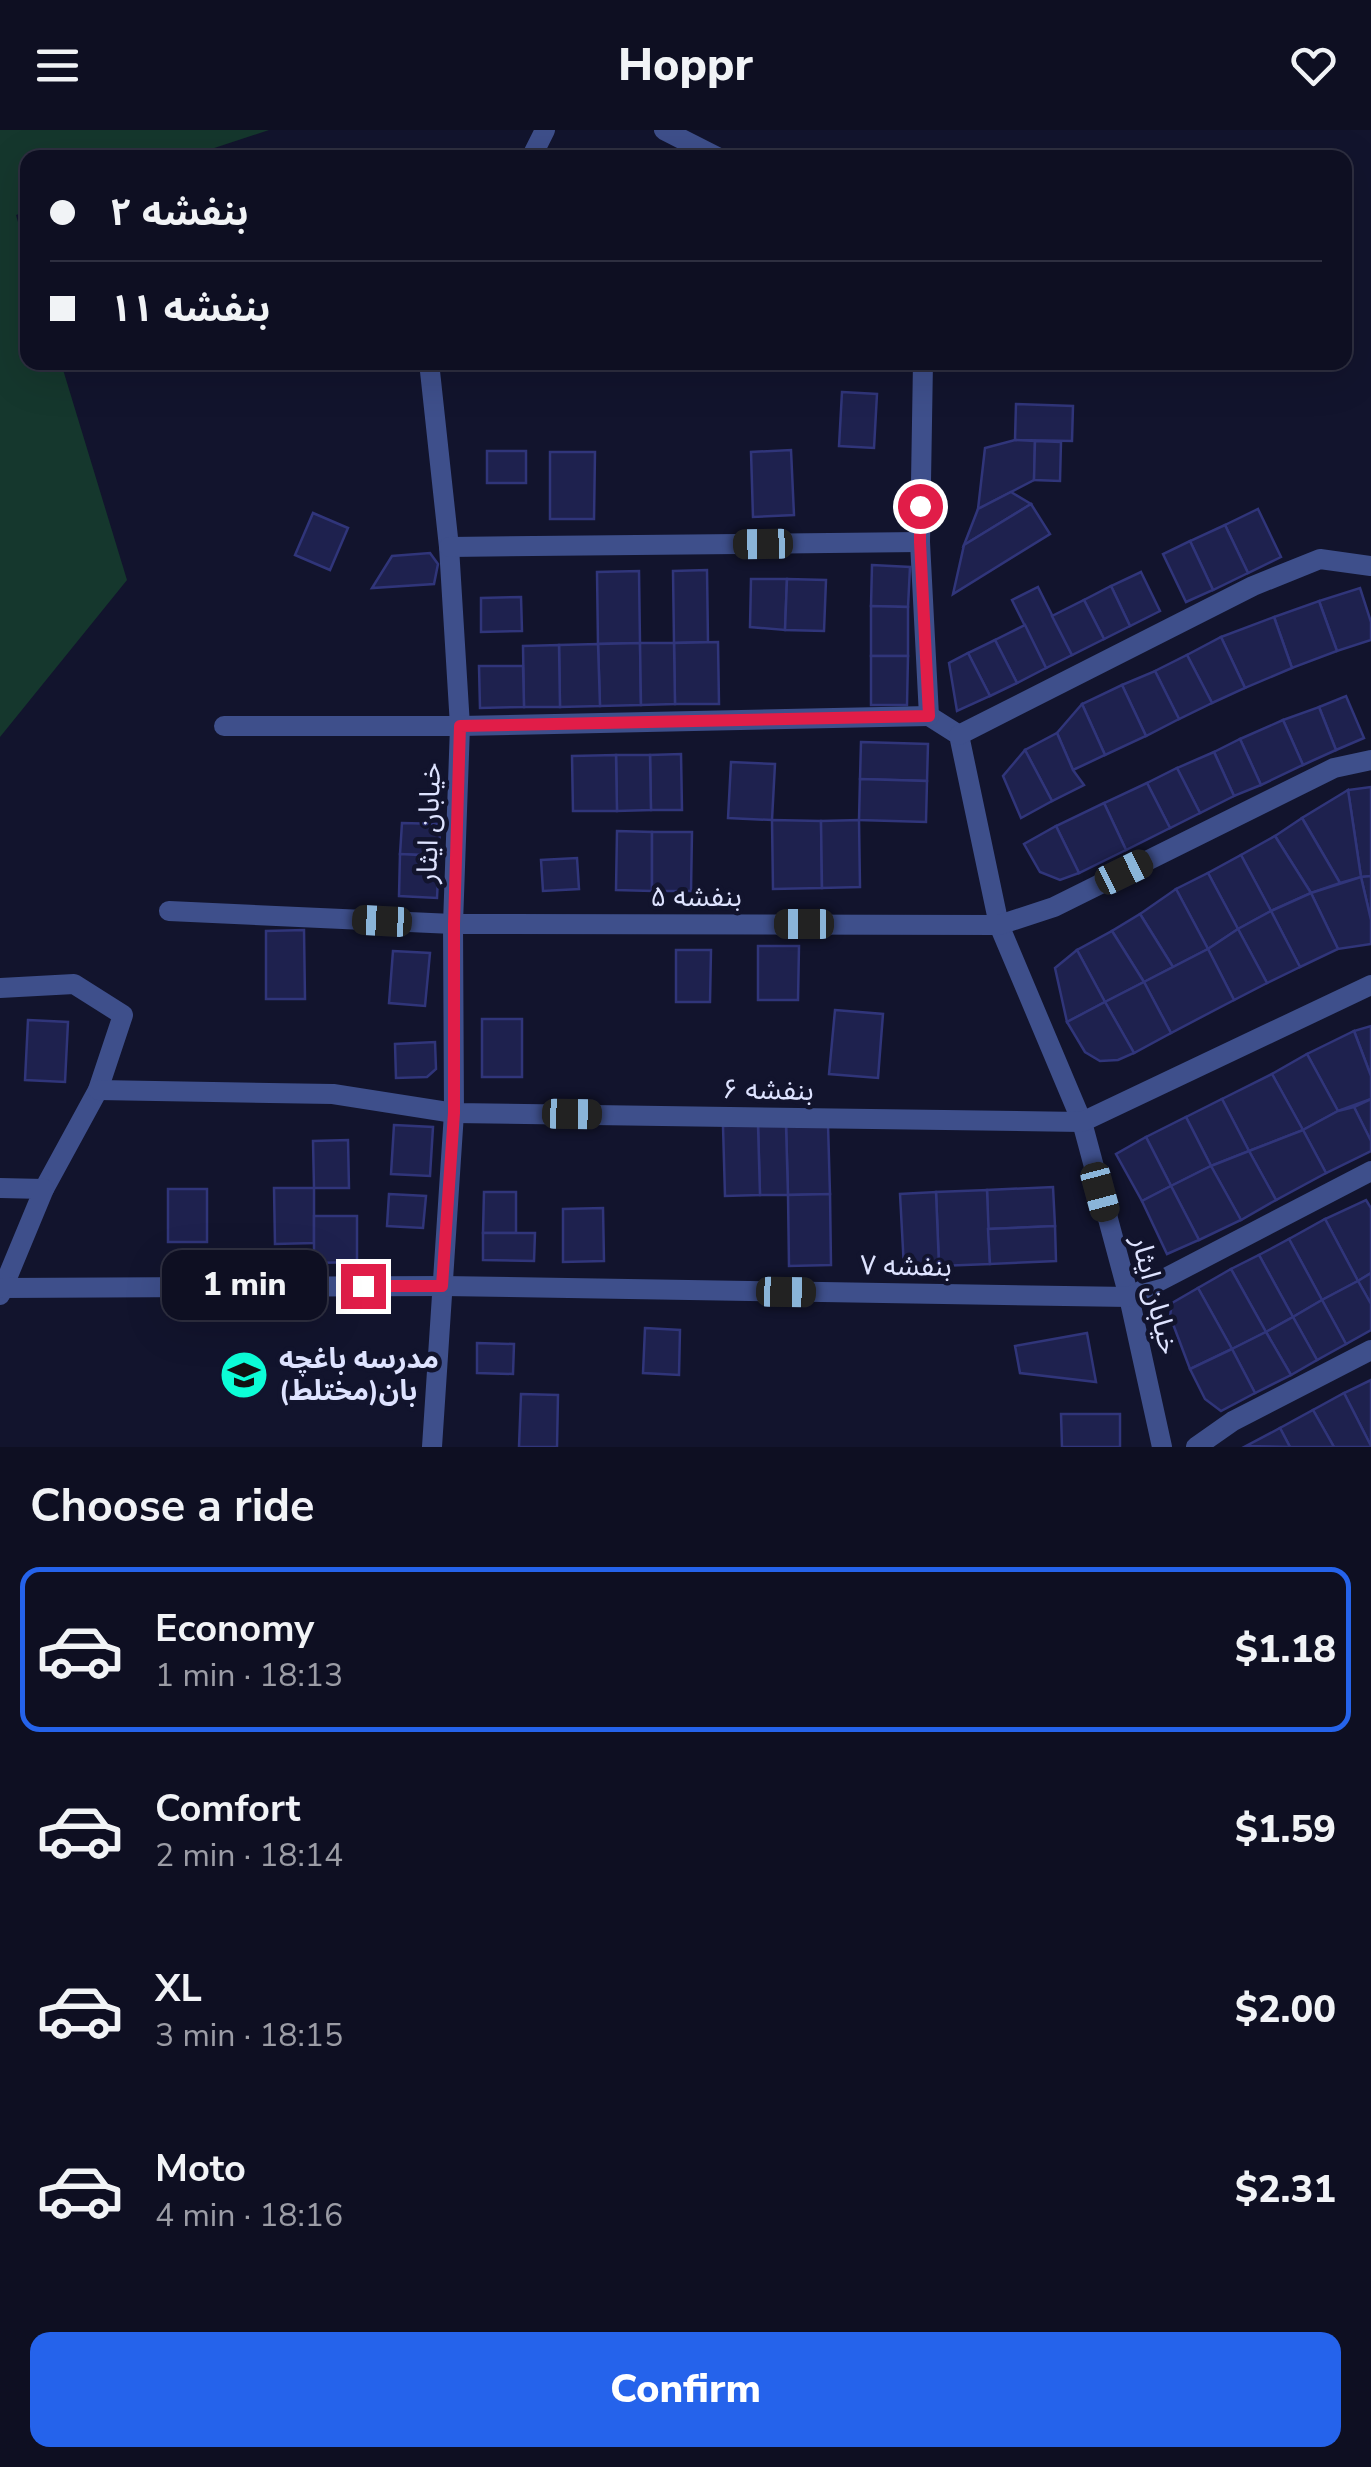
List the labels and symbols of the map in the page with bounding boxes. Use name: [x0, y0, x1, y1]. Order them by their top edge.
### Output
route start: [898, 484, 943, 529]
car: [733, 528, 793, 560]
street label: خیابان ایثار: [408, 762, 450, 885]
car: [1090, 845, 1158, 899]
street label: بنفشه ۵: [650, 878, 742, 916]
car: [351, 904, 413, 938]
car: [774, 909, 834, 939]
street label: بنفشه ۶: [722, 1070, 814, 1110]
car: [542, 1098, 602, 1130]
car: [1078, 1159, 1122, 1225]
street label: خیابان ایثار: [1122, 1231, 1188, 1358]
street label: بنفشه ۷: [860, 1246, 952, 1286]
callout: 1 min: [163, 1251, 328, 1321]
route end: [341, 1264, 386, 1309]
car: [756, 1276, 816, 1308]
place label: مدرسه باغچه بان(مختلط): [279, 1340, 439, 1410]
school or university icon: مدرسه باغچه بان(مختلط): [218, 1349, 270, 1401]

